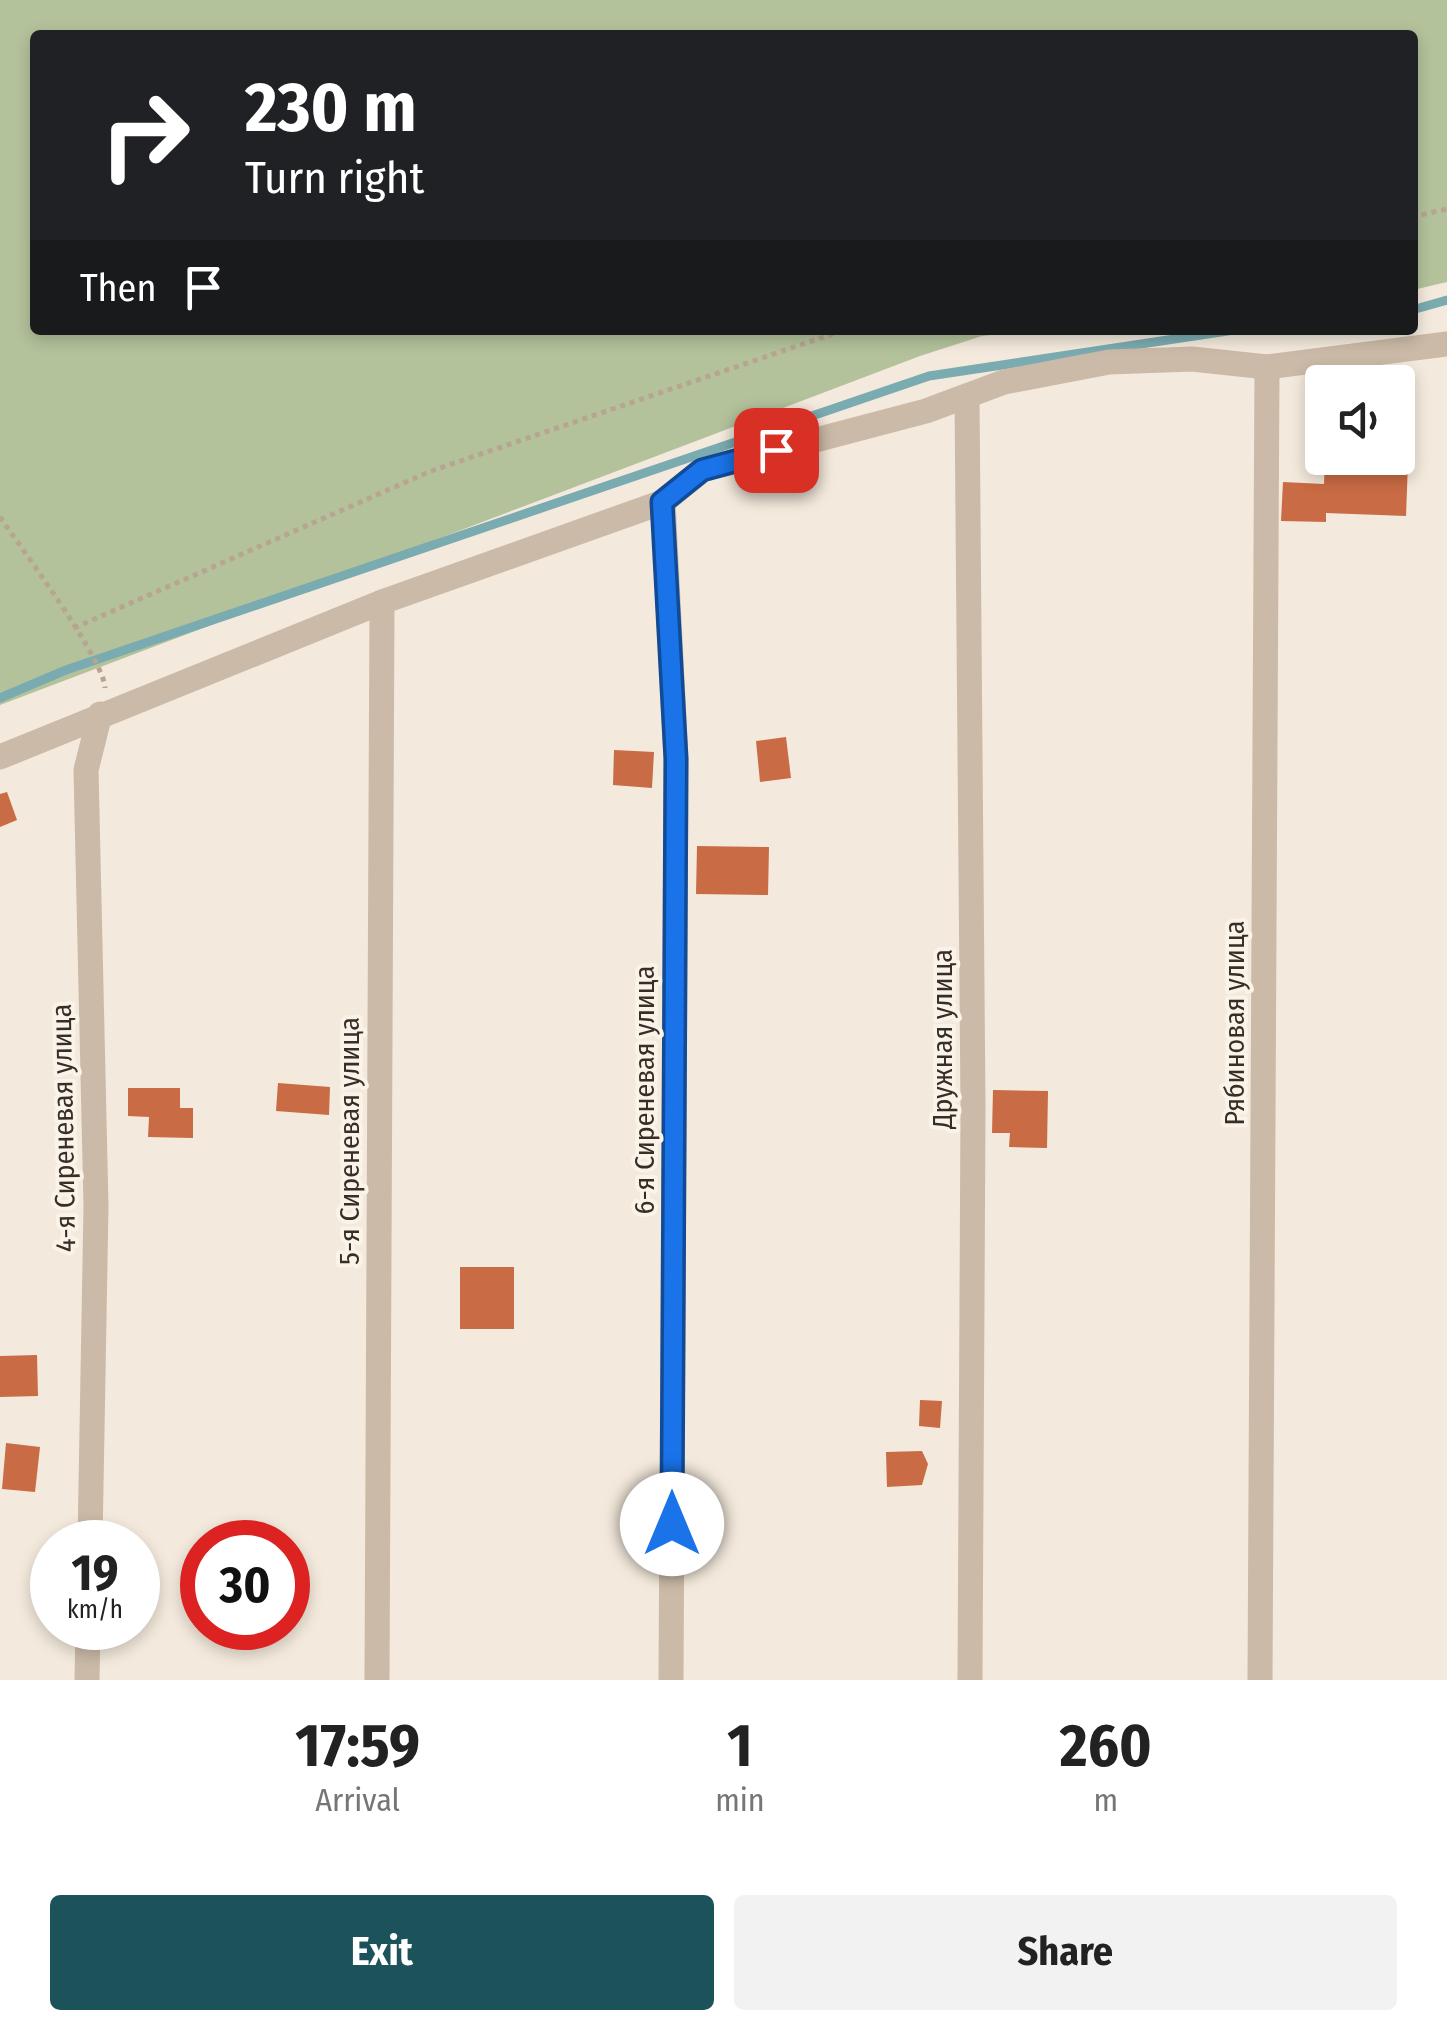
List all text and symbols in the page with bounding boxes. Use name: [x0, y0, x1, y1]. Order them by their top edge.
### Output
text: 230 m: [245, 66, 417, 150]
icon: right: [80, 70, 210, 200]
text: Turn right: [245, 151, 424, 205]
icon: arrive: [176, 260, 231, 315]
text: Then: [80, 265, 156, 311]
map controls: [1305, 365, 1415, 475]
button: sound: [1305, 365, 1415, 475]
pin: [734, 408, 819, 493]
icon: arrive: [749, 423, 804, 478]
street label: Рябиновая улица: [1218, 921, 1251, 1125]
street label: Дружная улица: [926, 949, 959, 1130]
street label: 6-я Сиреневая улица: [628, 966, 661, 1214]
street label: 4-я Сиреневая улица: [45, 1003, 82, 1252]
street label: 5-я Сиреневая улица: [333, 1017, 366, 1265]
position arrow: [620, 1472, 724, 1576]
speed limit sign: 30: [180, 1520, 310, 1650]
text: 19: [71, 1543, 118, 1603]
text: km/h: [67, 1595, 123, 1625]
text: 17:59: [295, 1710, 420, 1782]
text: 1: [727, 1710, 753, 1782]
text: 260: [1060, 1710, 1152, 1782]
text: Arrival: [315, 1781, 400, 1819]
text: min: [715, 1781, 765, 1819]
text: m: [1094, 1781, 1118, 1819]
button: Exit: [50, 1895, 714, 2010]
button: Share: [734, 1895, 1397, 2010]

